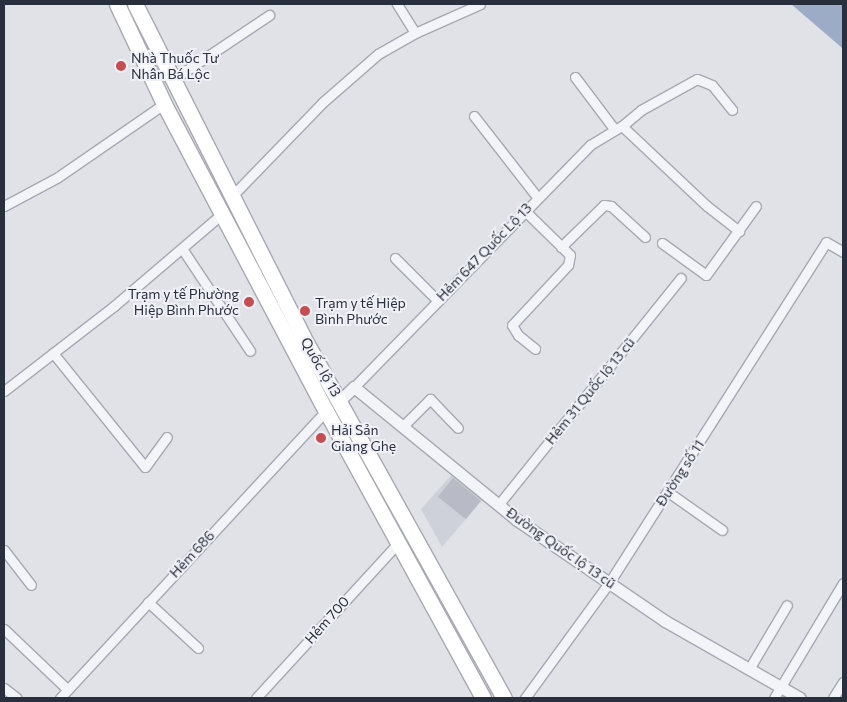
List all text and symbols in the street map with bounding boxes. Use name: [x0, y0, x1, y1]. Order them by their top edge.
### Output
place label: Nhà Thuốc Tư Nhân Bá Lộc: [131, 50, 219, 82]
marker: Nhà Thuốc Tư Nhân Bá Lộc: [115, 60, 127, 72]
street label: Hẻm 647 Quốc Lộ 13: [433, 200, 535, 304]
place label: Trạm y tế Phường Hiệp Bình Phước: [128, 286, 239, 318]
place label: Trạm y tế Hiệp Bình Phước: [315, 295, 406, 328]
marker: Trạm y tế Phường Hiệp Bình Phước: [243, 296, 255, 308]
marker: Trạm y tế Hiệp Bình Phước: [299, 305, 311, 317]
street label: Quốc lộ 13: [297, 334, 345, 400]
street label: Hẻm 31 Quốc lộ 13 cũ: [542, 334, 638, 448]
place label: Hải Sản Giang Ghẹ: [331, 422, 396, 454]
marker: Hải Sản Giang Ghẹ: [315, 432, 327, 444]
street label: Đường số 11: [652, 437, 708, 509]
street label: Đường Quốc lộ 13 cũ: [503, 504, 619, 592]
street label: Hẻm 686: [166, 527, 218, 581]
street label: Hẻm 700: [301, 593, 353, 647]

